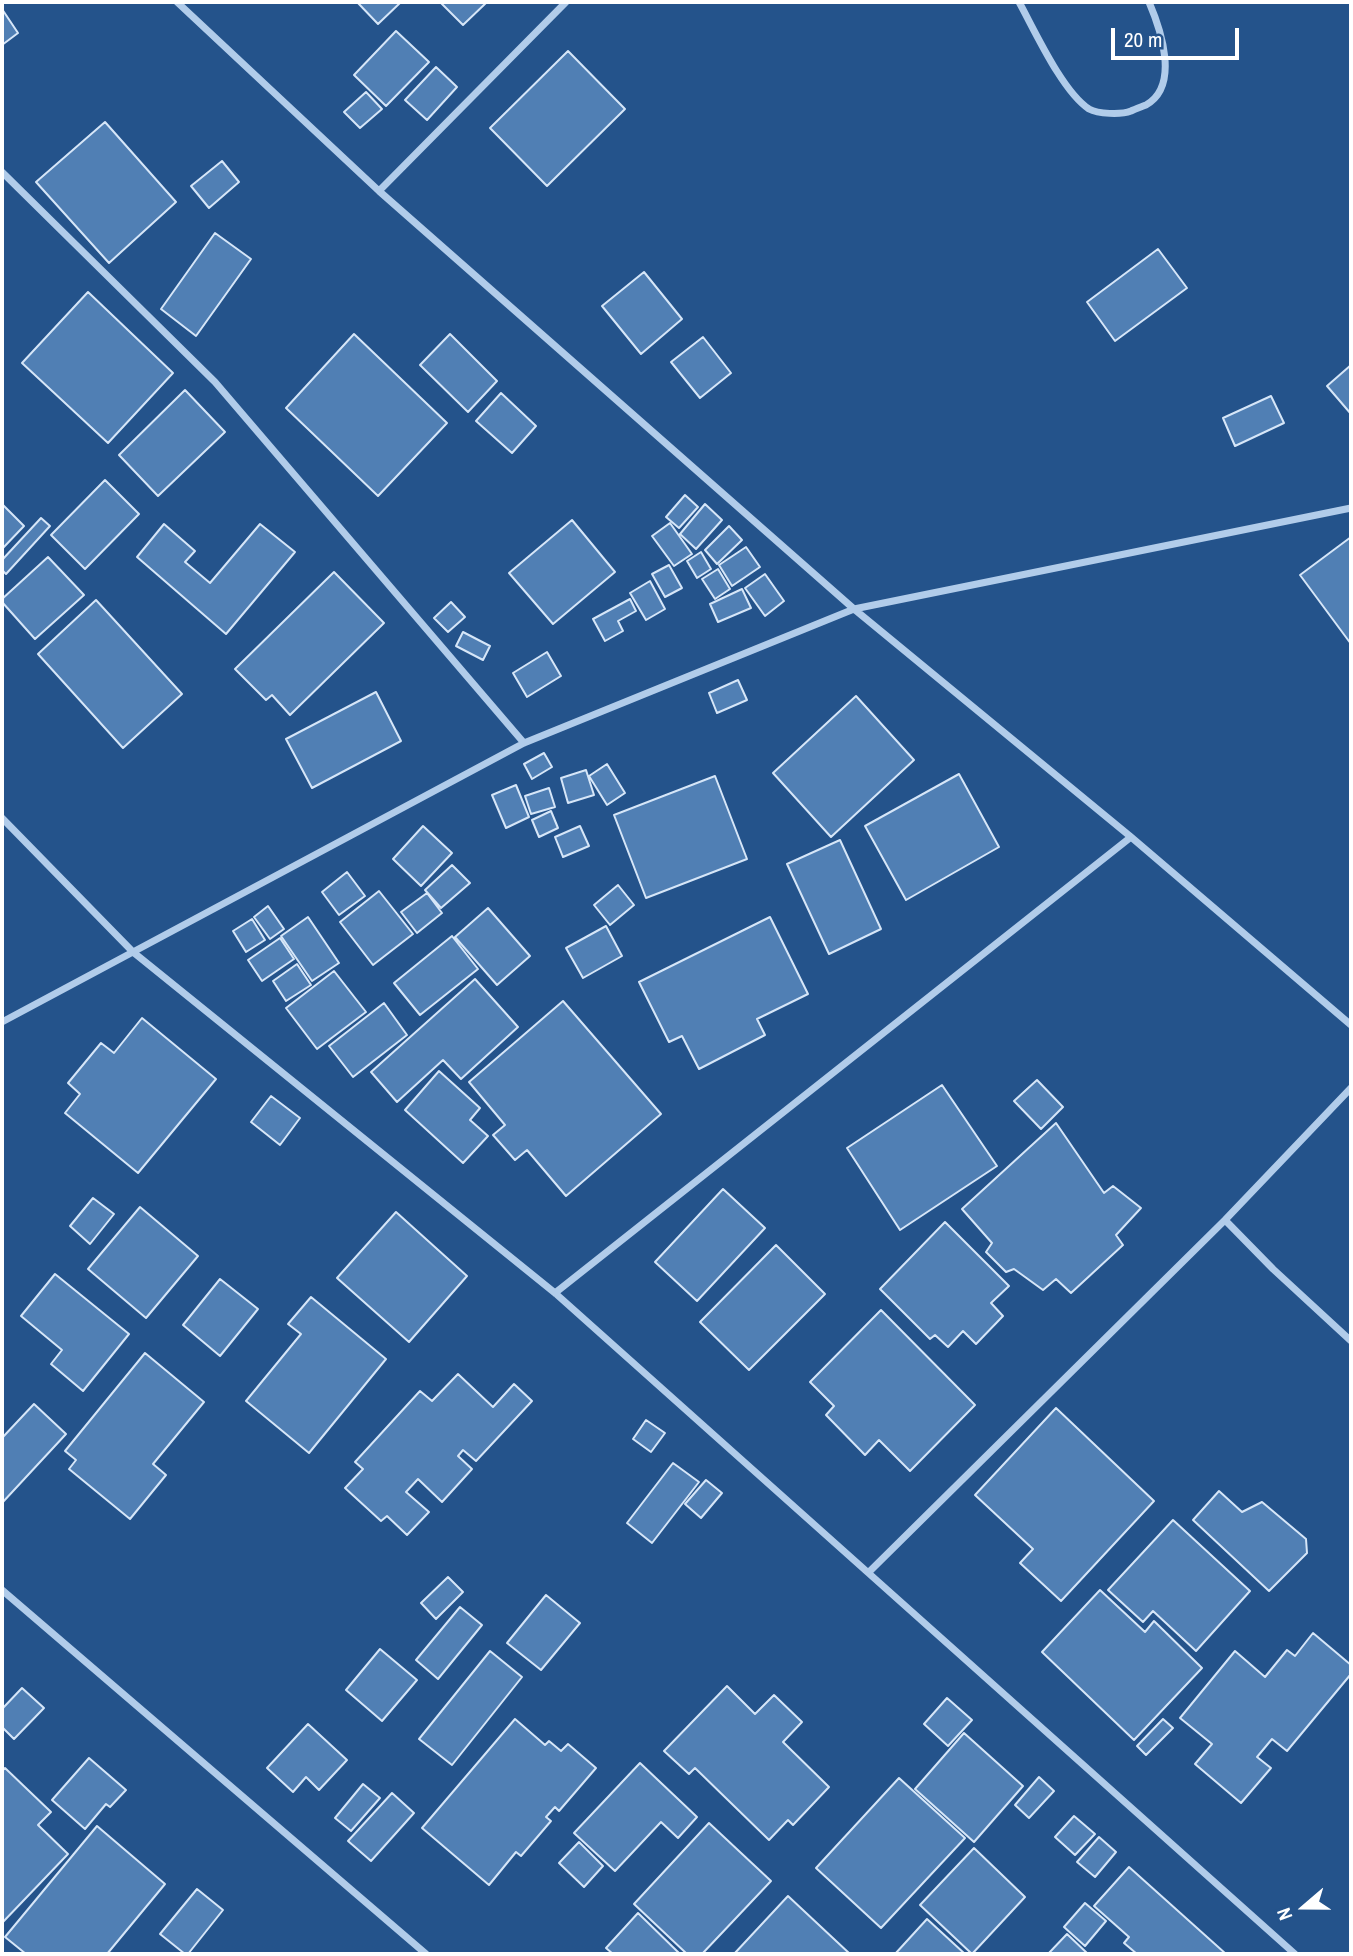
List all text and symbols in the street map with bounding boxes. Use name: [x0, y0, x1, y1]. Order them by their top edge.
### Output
scale bar: [1115, 14, 1243, 58]
text: 20 m: [1124, 25, 1162, 54]
north arrow: [1269, 1872, 1339, 1942]
text: N: [1270, 1904, 1298, 1924]

